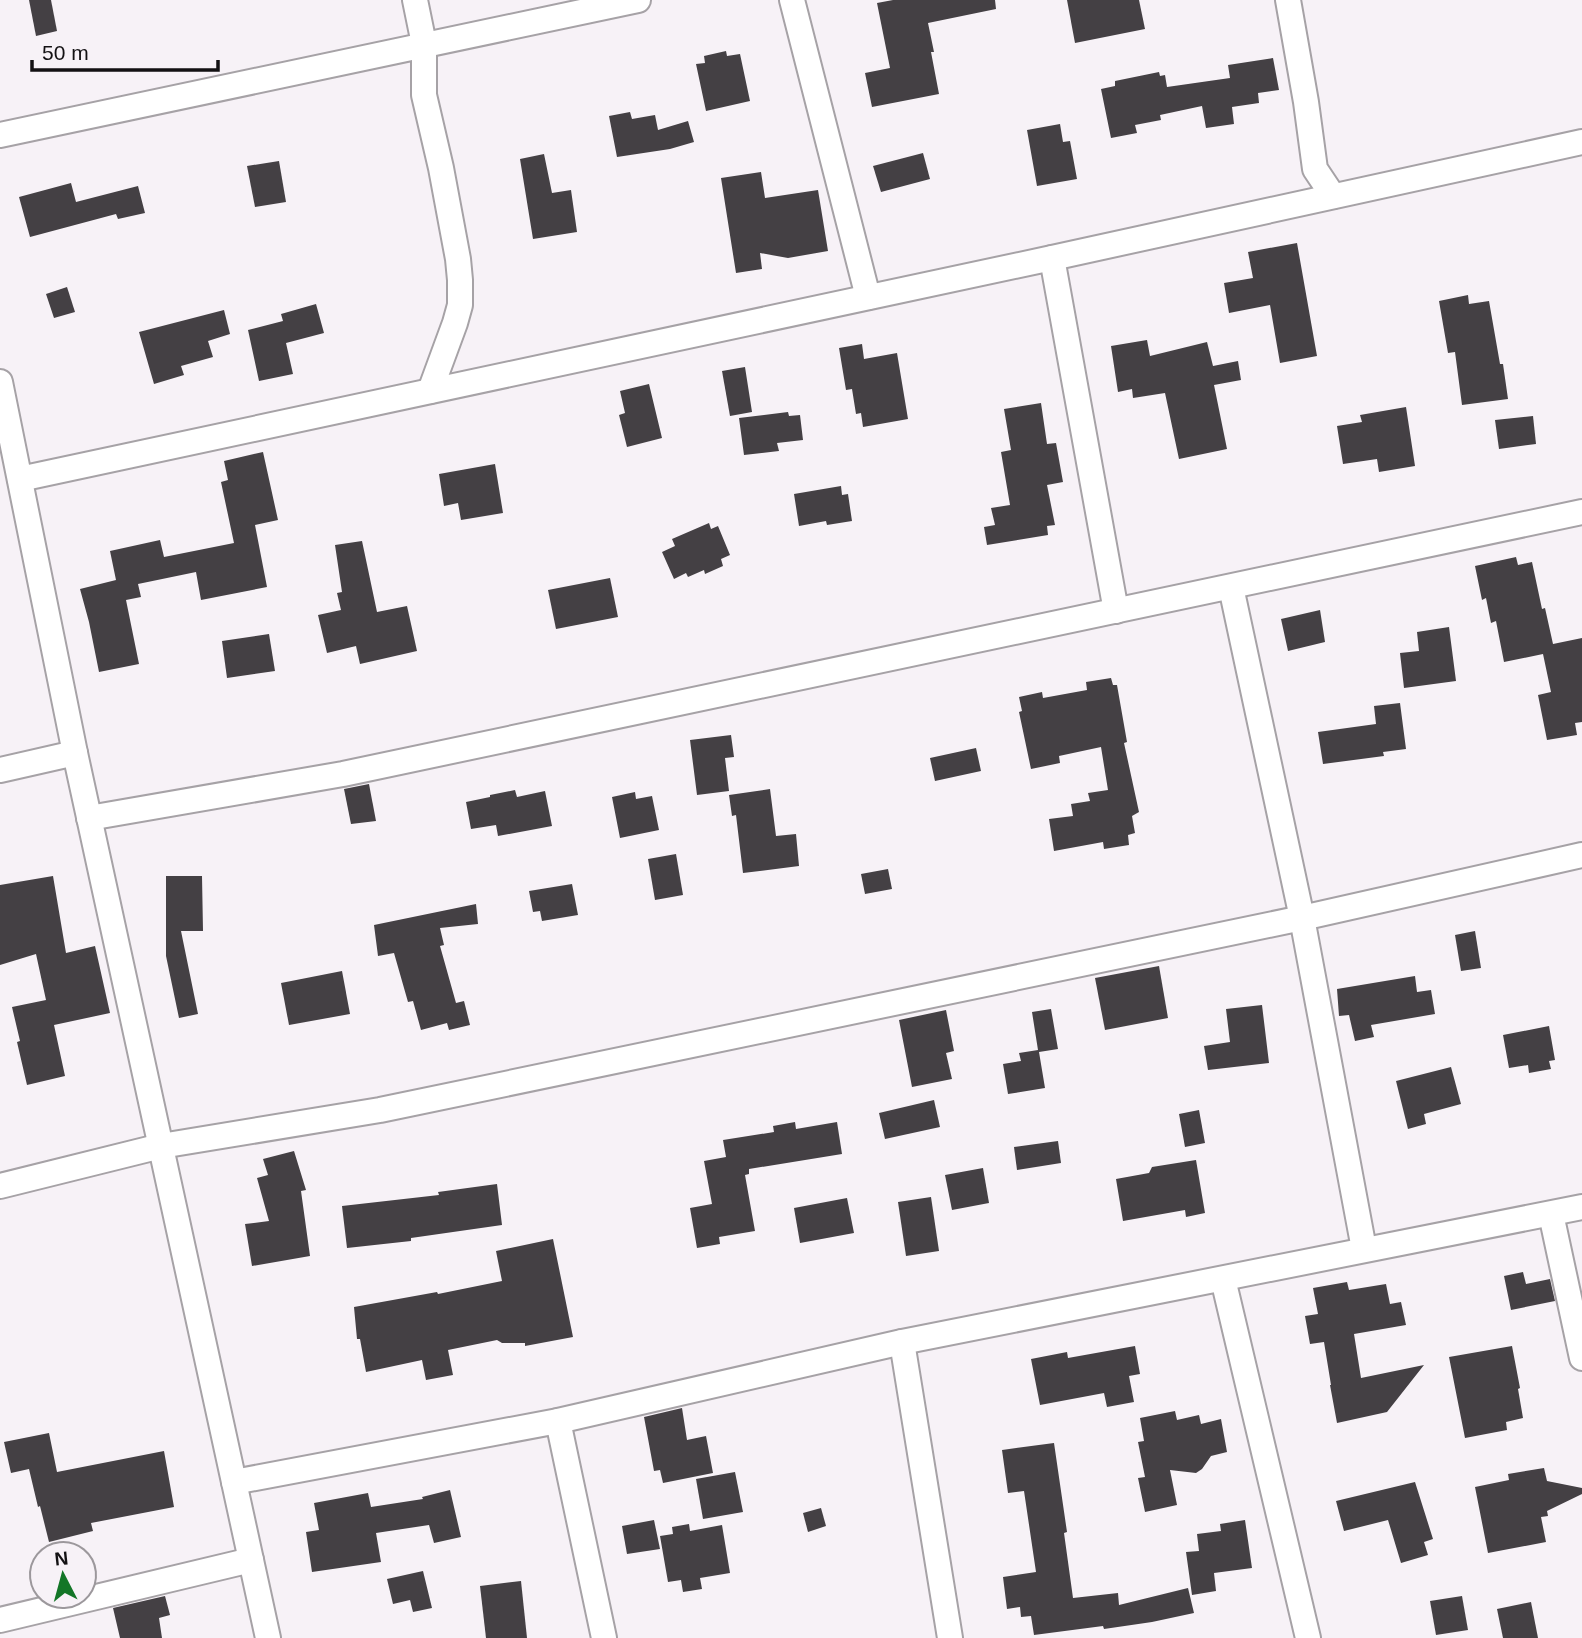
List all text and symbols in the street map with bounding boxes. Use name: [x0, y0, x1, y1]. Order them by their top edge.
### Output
scale bar: [32, 28, 217, 72]
text: 50 m: [42, 41, 89, 64]
north arrow: [28, 1540, 98, 1610]
text: N: [53, 1547, 69, 1570]

